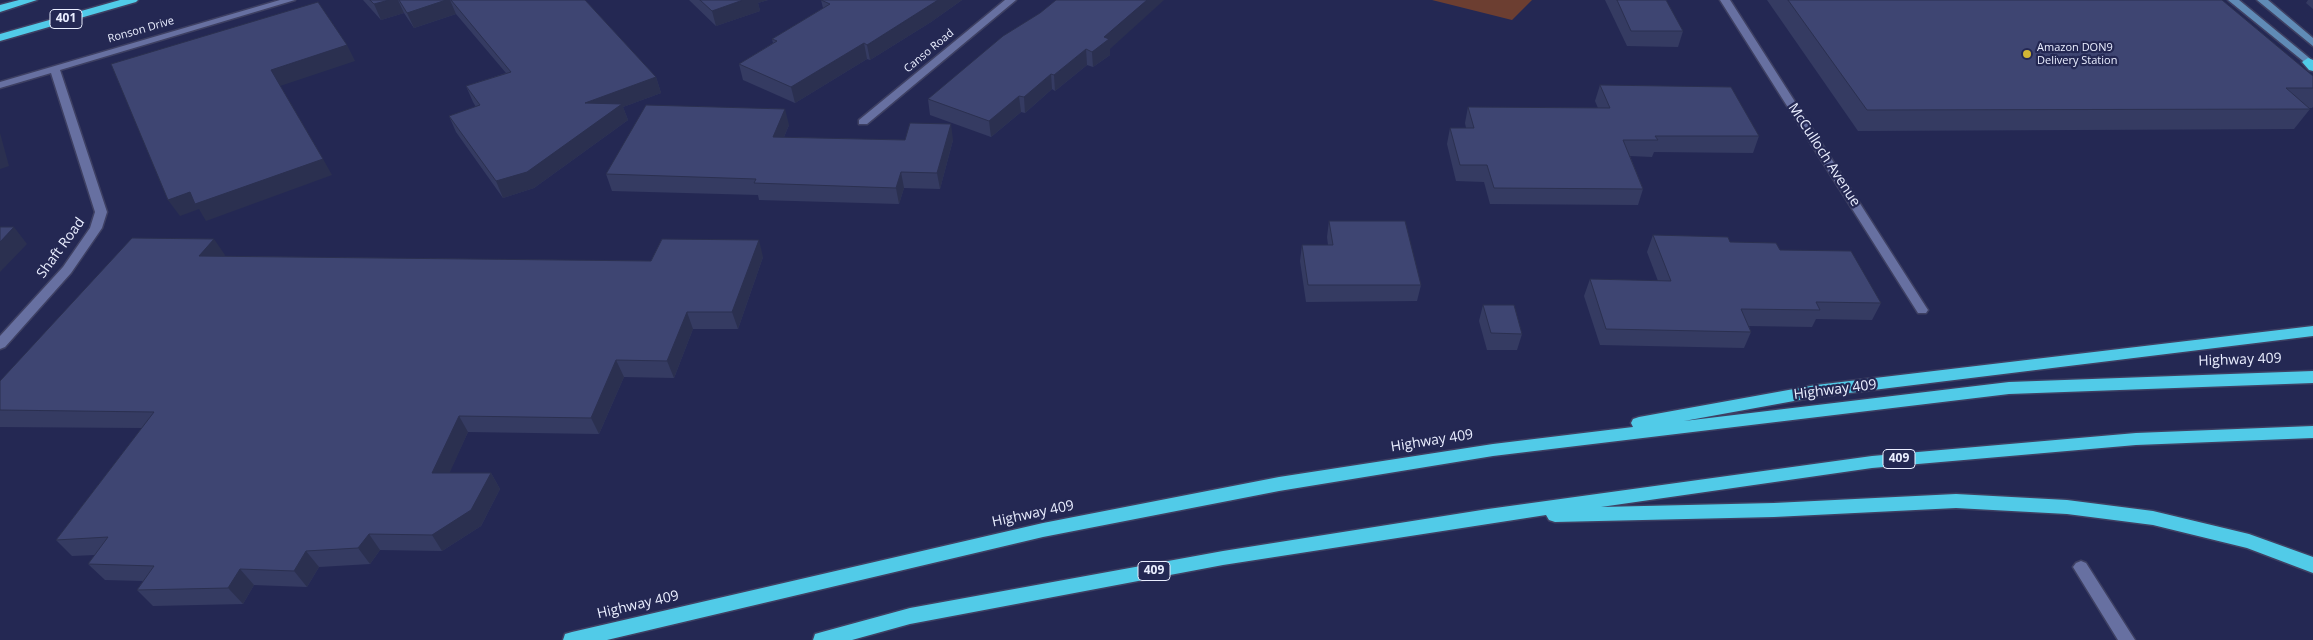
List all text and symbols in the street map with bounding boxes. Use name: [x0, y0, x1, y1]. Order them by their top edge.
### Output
road number: 401: [50, 10, 82, 28]
street label: Ronson Drive: [106, 14, 176, 46]
street label: Canso Road: [901, 26, 957, 76]
place label: Amazon DON9 Delivery Station: [2037, 41, 2117, 67]
marker: Amazon DON9 Delivery Station: [2021, 48, 2033, 60]
street label: McCulloch Avenue: [1784, 100, 1864, 210]
street label: Shaft Road: [33, 214, 89, 282]
street label: Highway 409: [2198, 350, 2282, 370]
street label: Highway 409: [1793, 377, 1877, 403]
street label: Highway 409: [1390, 426, 1474, 456]
road number: 409: [1883, 449, 1915, 468]
street label: Highway 409: [990, 497, 1076, 531]
road number: 409: [1138, 562, 1170, 580]
street label: Highway 409: [596, 587, 680, 623]

